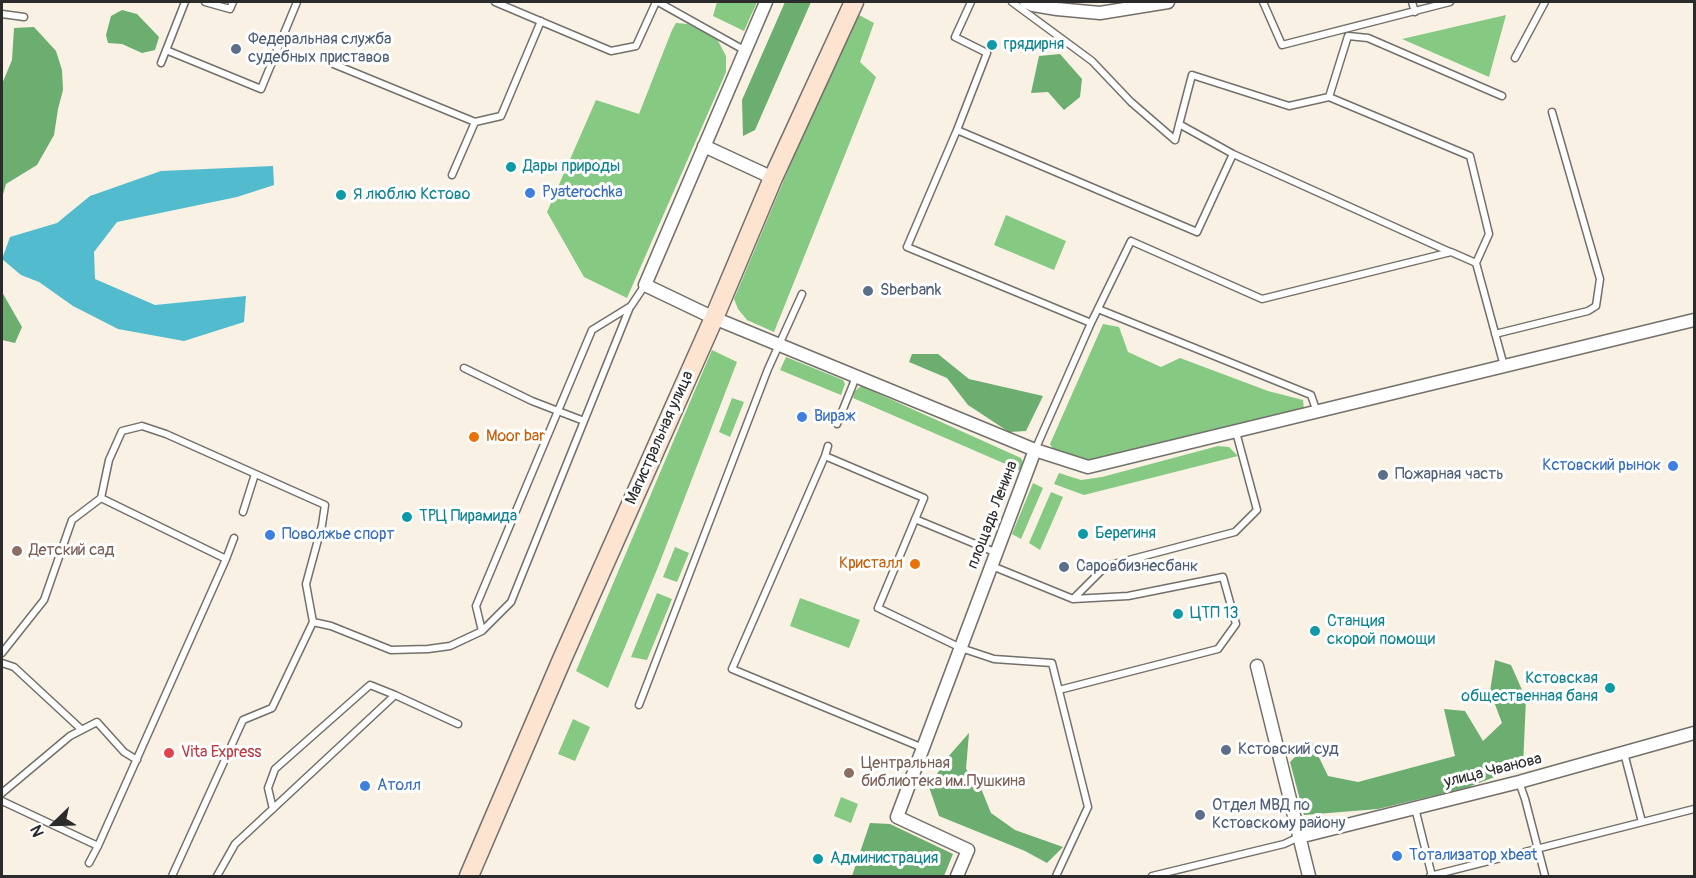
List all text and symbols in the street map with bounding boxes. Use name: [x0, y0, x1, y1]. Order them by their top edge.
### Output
place label: Федеральная служба судебных приставов: [248, 30, 392, 68]
place label: грядирня: [1004, 35, 1064, 55]
marker: грядирня: [985, 38, 999, 52]
marker: Федеральная служба судебных приставов: [229, 42, 243, 56]
place label: Дары природы: [523, 157, 620, 177]
marker: Дары природы: [504, 160, 518, 174]
place label: Pyaterochka: [542, 183, 623, 203]
place label: Я люблю Кстово: [353, 185, 470, 205]
marker: Pyaterochka: [523, 186, 537, 200]
marker: Я люблю Кстово: [334, 188, 348, 202]
place label: Sberbank: [880, 281, 941, 301]
marker: Sberbank: [861, 284, 875, 298]
street label: Магистральная улица: [622, 368, 698, 508]
place label: Вираж: [814, 407, 855, 427]
marker: Вираж: [795, 410, 809, 424]
place label: Moor bar: [486, 427, 545, 447]
marker: Moor bar: [467, 430, 481, 444]
place label: Кстовский рынок: [1542, 456, 1661, 476]
street label: площадь Ленина: [964, 458, 1022, 572]
marker: Кстовский рынок: [1666, 459, 1680, 473]
place label: Пожарная часть: [1395, 465, 1504, 485]
marker: Пожарная часть: [1376, 468, 1390, 482]
place label: ТРЦ Пирамида: [419, 507, 517, 527]
marker: ТРЦ Пирамида: [400, 510, 414, 524]
place label: Берегиня: [1095, 524, 1156, 544]
place label: Поволжье спорт: [282, 525, 394, 545]
marker: Берегиня: [1076, 527, 1090, 541]
marker: Поволжье спорт: [263, 528, 277, 542]
place label: Детский сад: [29, 541, 114, 561]
marker: Детский сад: [10, 544, 24, 558]
place label: Кристалл: [839, 554, 903, 574]
marker: Кристалл: [908, 557, 922, 571]
place label: Саровбизнесбанк: [1076, 557, 1198, 577]
marker: Саровбизнесбанк: [1057, 560, 1071, 574]
place label: ЦТП 13: [1190, 604, 1238, 624]
marker: ЦТП 13: [1171, 607, 1185, 621]
place label: Станция скорой помощи: [1327, 612, 1435, 650]
marker: Станция скорой помощи: [1308, 624, 1322, 638]
place label: Кстовская общественная баня: [1461, 669, 1598, 707]
marker: Кстовская общественная баня: [1603, 681, 1617, 695]
place label: Кстовский суд: [1238, 740, 1339, 760]
place label: Vita Express: [181, 743, 261, 763]
marker: Кстовский суд: [1219, 743, 1233, 757]
marker: Vita Express: [162, 746, 176, 760]
street label: улица Чванова: [1442, 750, 1544, 792]
place label: Центральная библиотека им.Пушкина: [861, 754, 1025, 792]
marker: Центральная библиотека им.Пушкина: [842, 766, 856, 780]
place label: Атолл: [377, 776, 421, 796]
marker: Атолл: [358, 779, 372, 793]
north arrow: [24, 794, 84, 854]
place label: Отдел МВД по Кстовскому району: [1212, 796, 1345, 834]
marker: Отдел МВД по Кстовскому району: [1193, 808, 1207, 822]
text: N: [26, 822, 49, 840]
place label: Тотализатор xbeat: [1409, 846, 1537, 866]
place label: Администрация: [830, 849, 938, 869]
marker: Тотализатор xbeat: [1390, 849, 1404, 863]
marker: Администрация: [811, 852, 825, 866]

